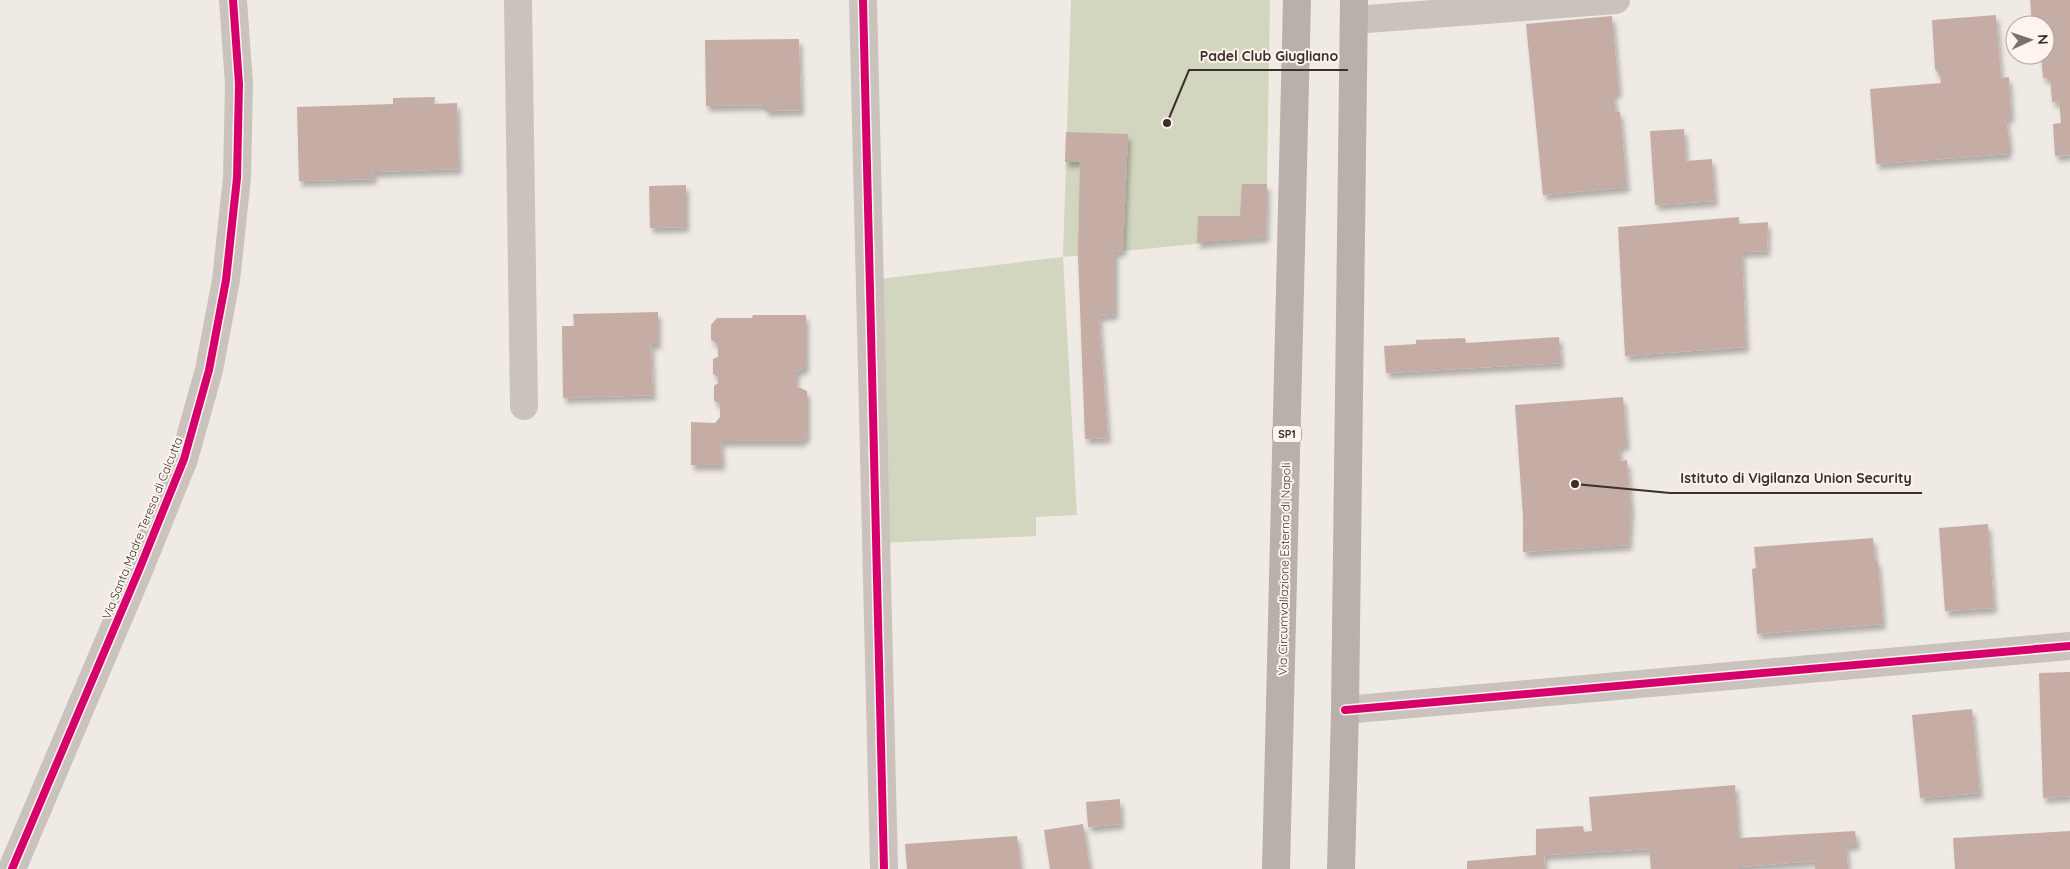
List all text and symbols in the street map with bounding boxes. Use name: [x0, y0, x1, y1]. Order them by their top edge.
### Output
north arrow: [2005, 15, 2055, 65]
text: N: [2034, 34, 2052, 45]
callout: Padel Club Giugliano: [1189, 41, 1348, 70]
text: Padel Club Giugliano: [1200, 47, 1338, 65]
road number: SP1: [1273, 426, 1301, 442]
street label: Via Santa Madre Teresa di Calcutta: [99, 435, 185, 621]
street label: Via Circumvallazione Esterna di Napoli: [1275, 462, 1293, 676]
callout: Istituto di Vigilanza Union Security: [1670, 464, 1922, 493]
text: Istituto di Vigilanza Union Security: [1680, 469, 1912, 487]

